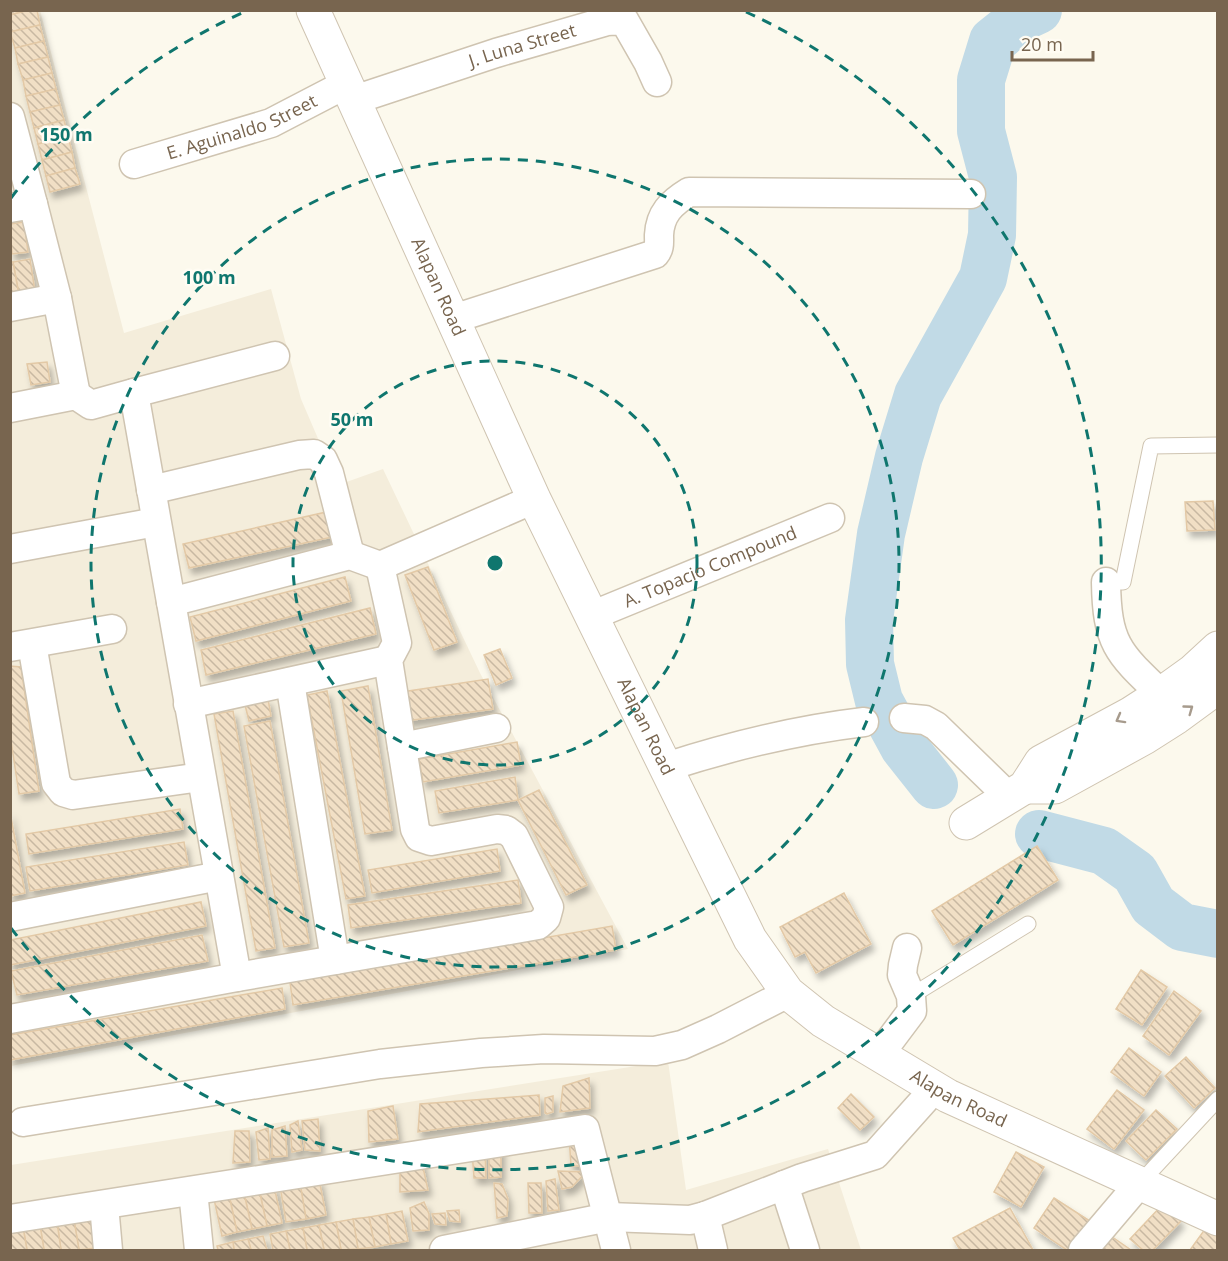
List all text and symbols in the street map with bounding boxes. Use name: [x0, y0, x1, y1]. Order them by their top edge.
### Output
street label: J. Luna Street: [463, 18, 579, 73]
scale bar: [1012, 24, 1093, 62]
text: 20 m: [1021, 32, 1063, 56]
street label: E. Aguinaldo Street: [163, 88, 321, 165]
text: 150 m: [39, 122, 93, 146]
street label: Alapan Road: [406, 234, 472, 340]
text: 100 m: [182, 265, 236, 289]
text: 50 m: [331, 407, 373, 431]
street label: A. Topacio Compound: [620, 520, 800, 612]
centre of rings: [485, 553, 505, 573]
street label: Alapan Road: [612, 673, 681, 779]
one-way arrow: [1182, 705, 1193, 716]
one-way arrow: [1115, 712, 1126, 724]
street label: Alapan Road: [906, 1063, 1011, 1132]

